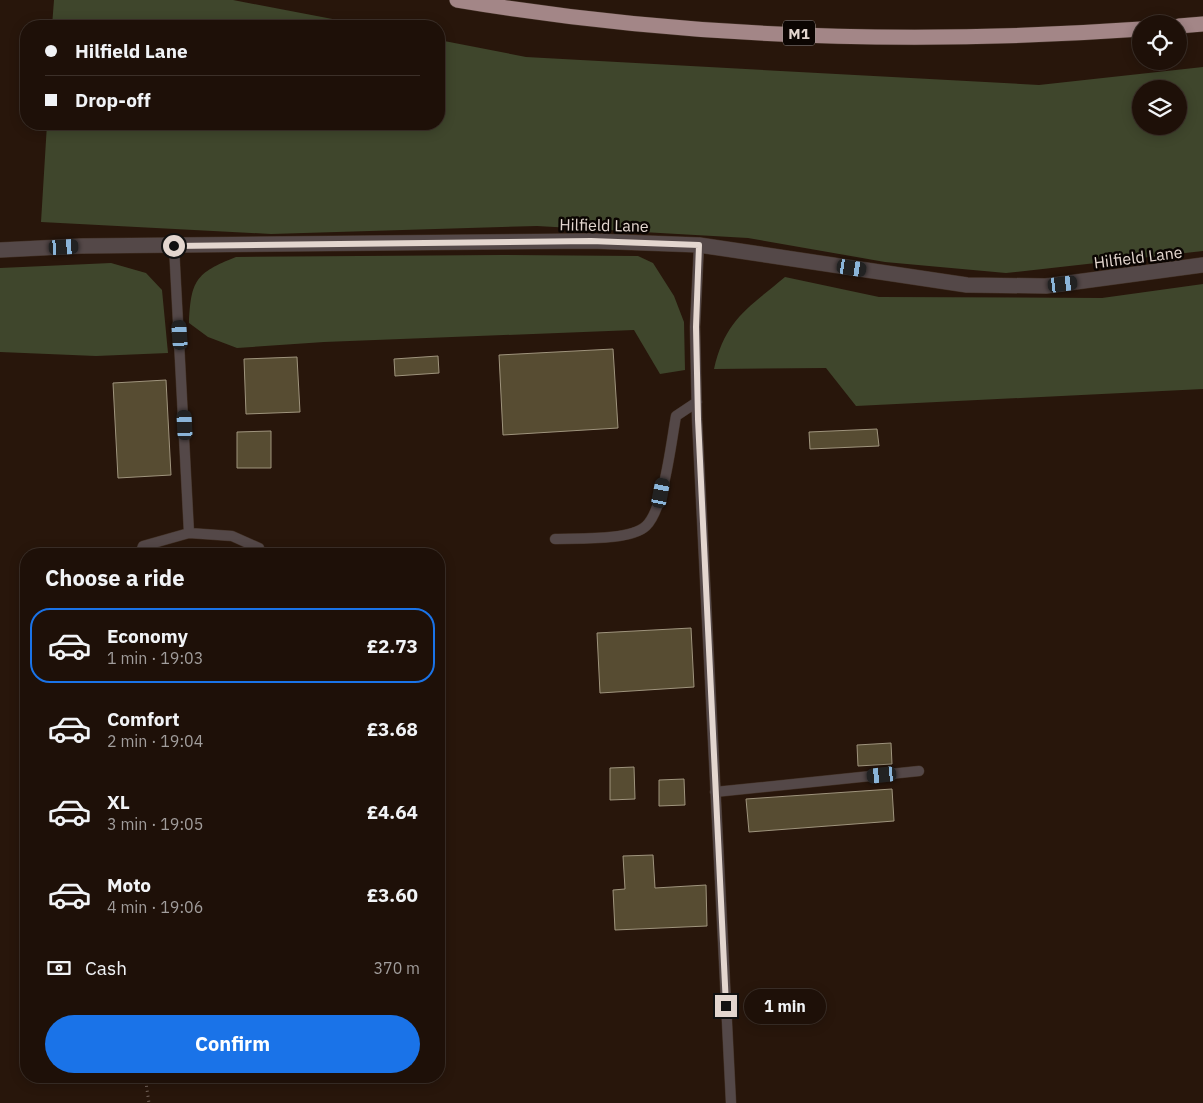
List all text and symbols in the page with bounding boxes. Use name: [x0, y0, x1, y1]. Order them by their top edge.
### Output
map controls: [1132, 15, 1187, 135]
button: locate: [1132, 15, 1187, 70]
road number: M1: [783, 20, 815, 46]
text: Hilfield Lane: [75, 39, 188, 63]
button: layers: [1132, 80, 1187, 135]
text: Drop-off: [75, 88, 151, 112]
street label: Hilfield Lane: [559, 214, 649, 236]
route start: [163, 235, 185, 257]
car: [48, 239, 79, 255]
street label: Hilfield Lane: [1092, 242, 1184, 272]
car: [836, 258, 867, 278]
car: [1047, 275, 1078, 293]
car: [171, 320, 188, 350]
car: [176, 410, 193, 440]
car: [650, 477, 671, 509]
text: Choose a ride: [45, 563, 185, 592]
icon: car: [47, 623, 92, 668]
text: Economy: [107, 624, 188, 648]
text: £2.73: [367, 634, 418, 658]
text: 1 min · 19:03: [107, 648, 203, 668]
icon: car: [47, 706, 92, 751]
text: Comfort: [107, 707, 180, 731]
text: £3.68: [367, 717, 418, 741]
text: 2 min · 19:04: [107, 731, 203, 751]
car: [866, 766, 897, 784]
icon: car: [47, 789, 92, 834]
text: XL: [107, 790, 130, 814]
text: £4.64: [367, 800, 418, 824]
text: 3 min · 19:05: [107, 814, 203, 834]
icon: car: [47, 872, 92, 917]
text: Moto: [107, 873, 151, 897]
text: £3.60: [367, 883, 418, 907]
text: 4 min · 19:06: [107, 897, 203, 917]
icon: cash: [45, 954, 73, 982]
text: Cash: [85, 956, 127, 980]
text: 370 m: [373, 958, 420, 978]
callout: 1 min: [744, 988, 826, 1024]
route end: [715, 995, 737, 1017]
text: 1 min: [764, 996, 806, 1016]
button: Confirm: [45, 1015, 420, 1073]

